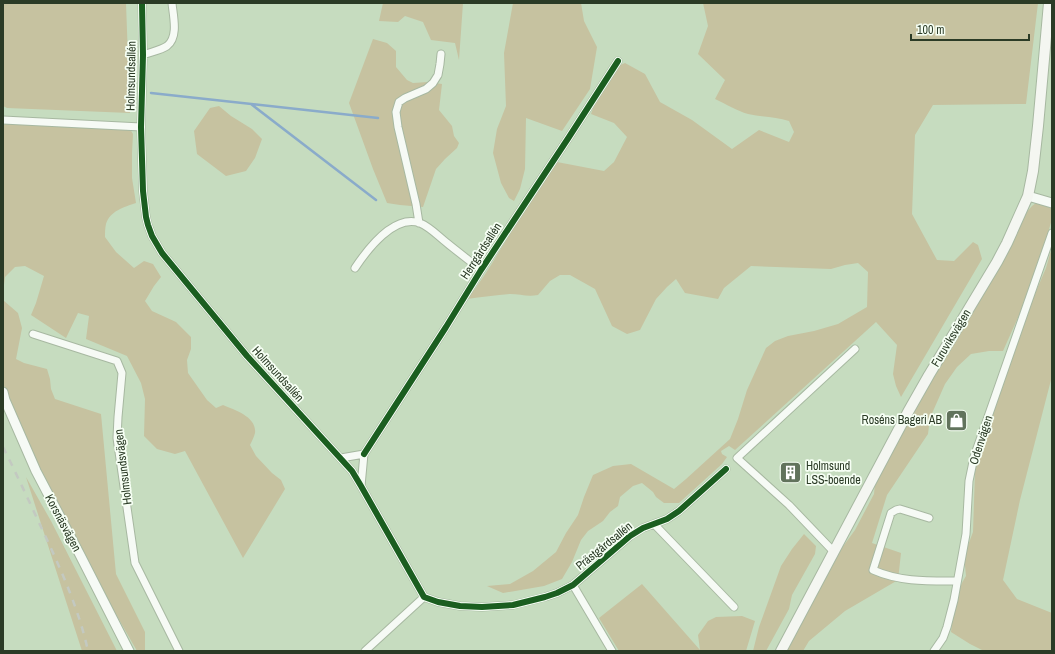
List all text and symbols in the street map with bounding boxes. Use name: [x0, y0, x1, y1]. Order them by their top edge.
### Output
scale bar: [911, 16, 1029, 42]
text: 100 m: [917, 22, 944, 38]
street label: Holmsundsallén: [122, 41, 140, 111]
street label: Herrgårdsallén: [457, 220, 505, 282]
street label: Furuviksvägen: [928, 306, 974, 370]
street label: Holmsundsallén: [249, 343, 307, 405]
shop icon: Roséns Bageri AB: [944, 407, 970, 433]
place label: Roséns Bageri AB: [862, 412, 942, 428]
street label: Odenvägen: [966, 413, 996, 467]
street label: Holmsundsvägen: [110, 428, 136, 506]
place label: Holmsund LSS-boende: [806, 458, 861, 488]
building icon: Holmsund LSS-boende: [778, 460, 804, 486]
street label: Korsnäsvägen: [41, 491, 85, 555]
street label: Prästgårdsallén: [572, 518, 636, 574]

